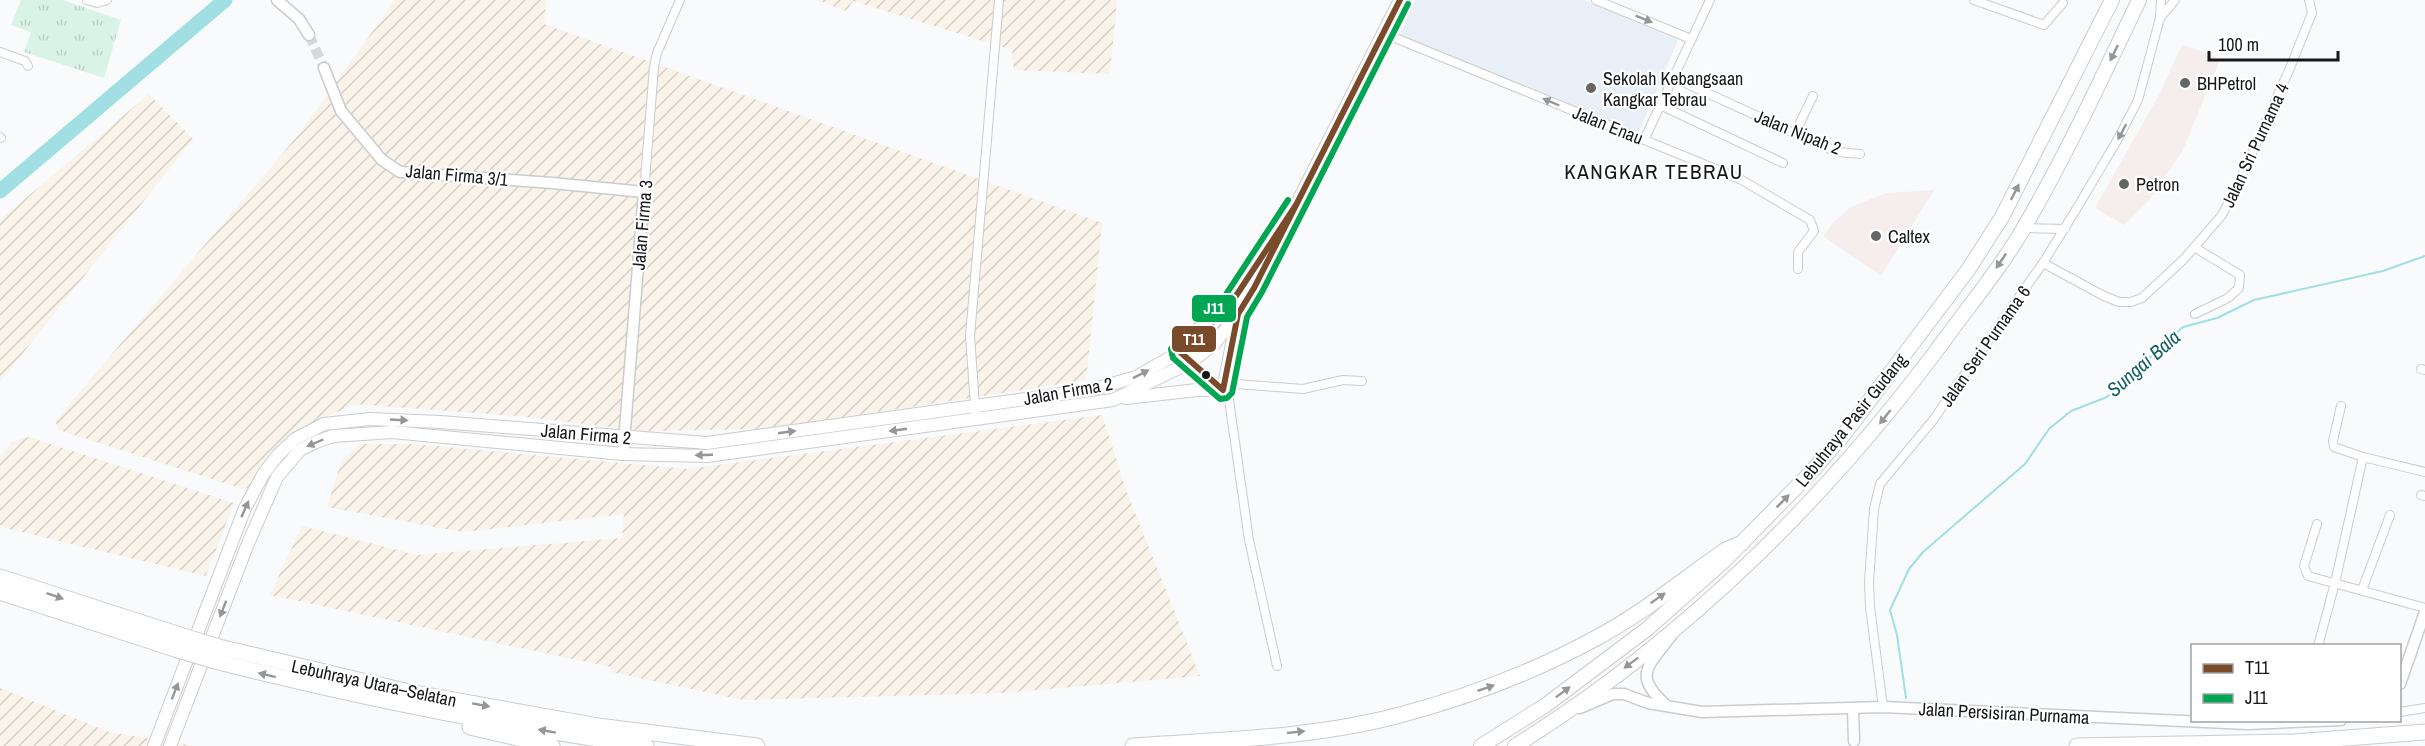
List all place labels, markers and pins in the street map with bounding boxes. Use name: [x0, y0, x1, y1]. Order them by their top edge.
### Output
place label: Sekolah Kebangsaan Kangkar Tebrau: [1603, 66, 1743, 112]
place label: BHPetrol: [2197, 71, 2256, 96]
marker: BHPetrol: [2178, 76, 2192, 90]
marker: Sekolah Kebangsaan Kangkar Tebrau: [1584, 81, 1598, 95]
place label: Petron: [2136, 172, 2180, 197]
marker: Petron: [2117, 177, 2131, 191]
place label: Caltex: [1888, 224, 1930, 249]
marker: Caltex: [1869, 229, 1883, 243]
unlabelled marker: [1200, 369, 1212, 381]

